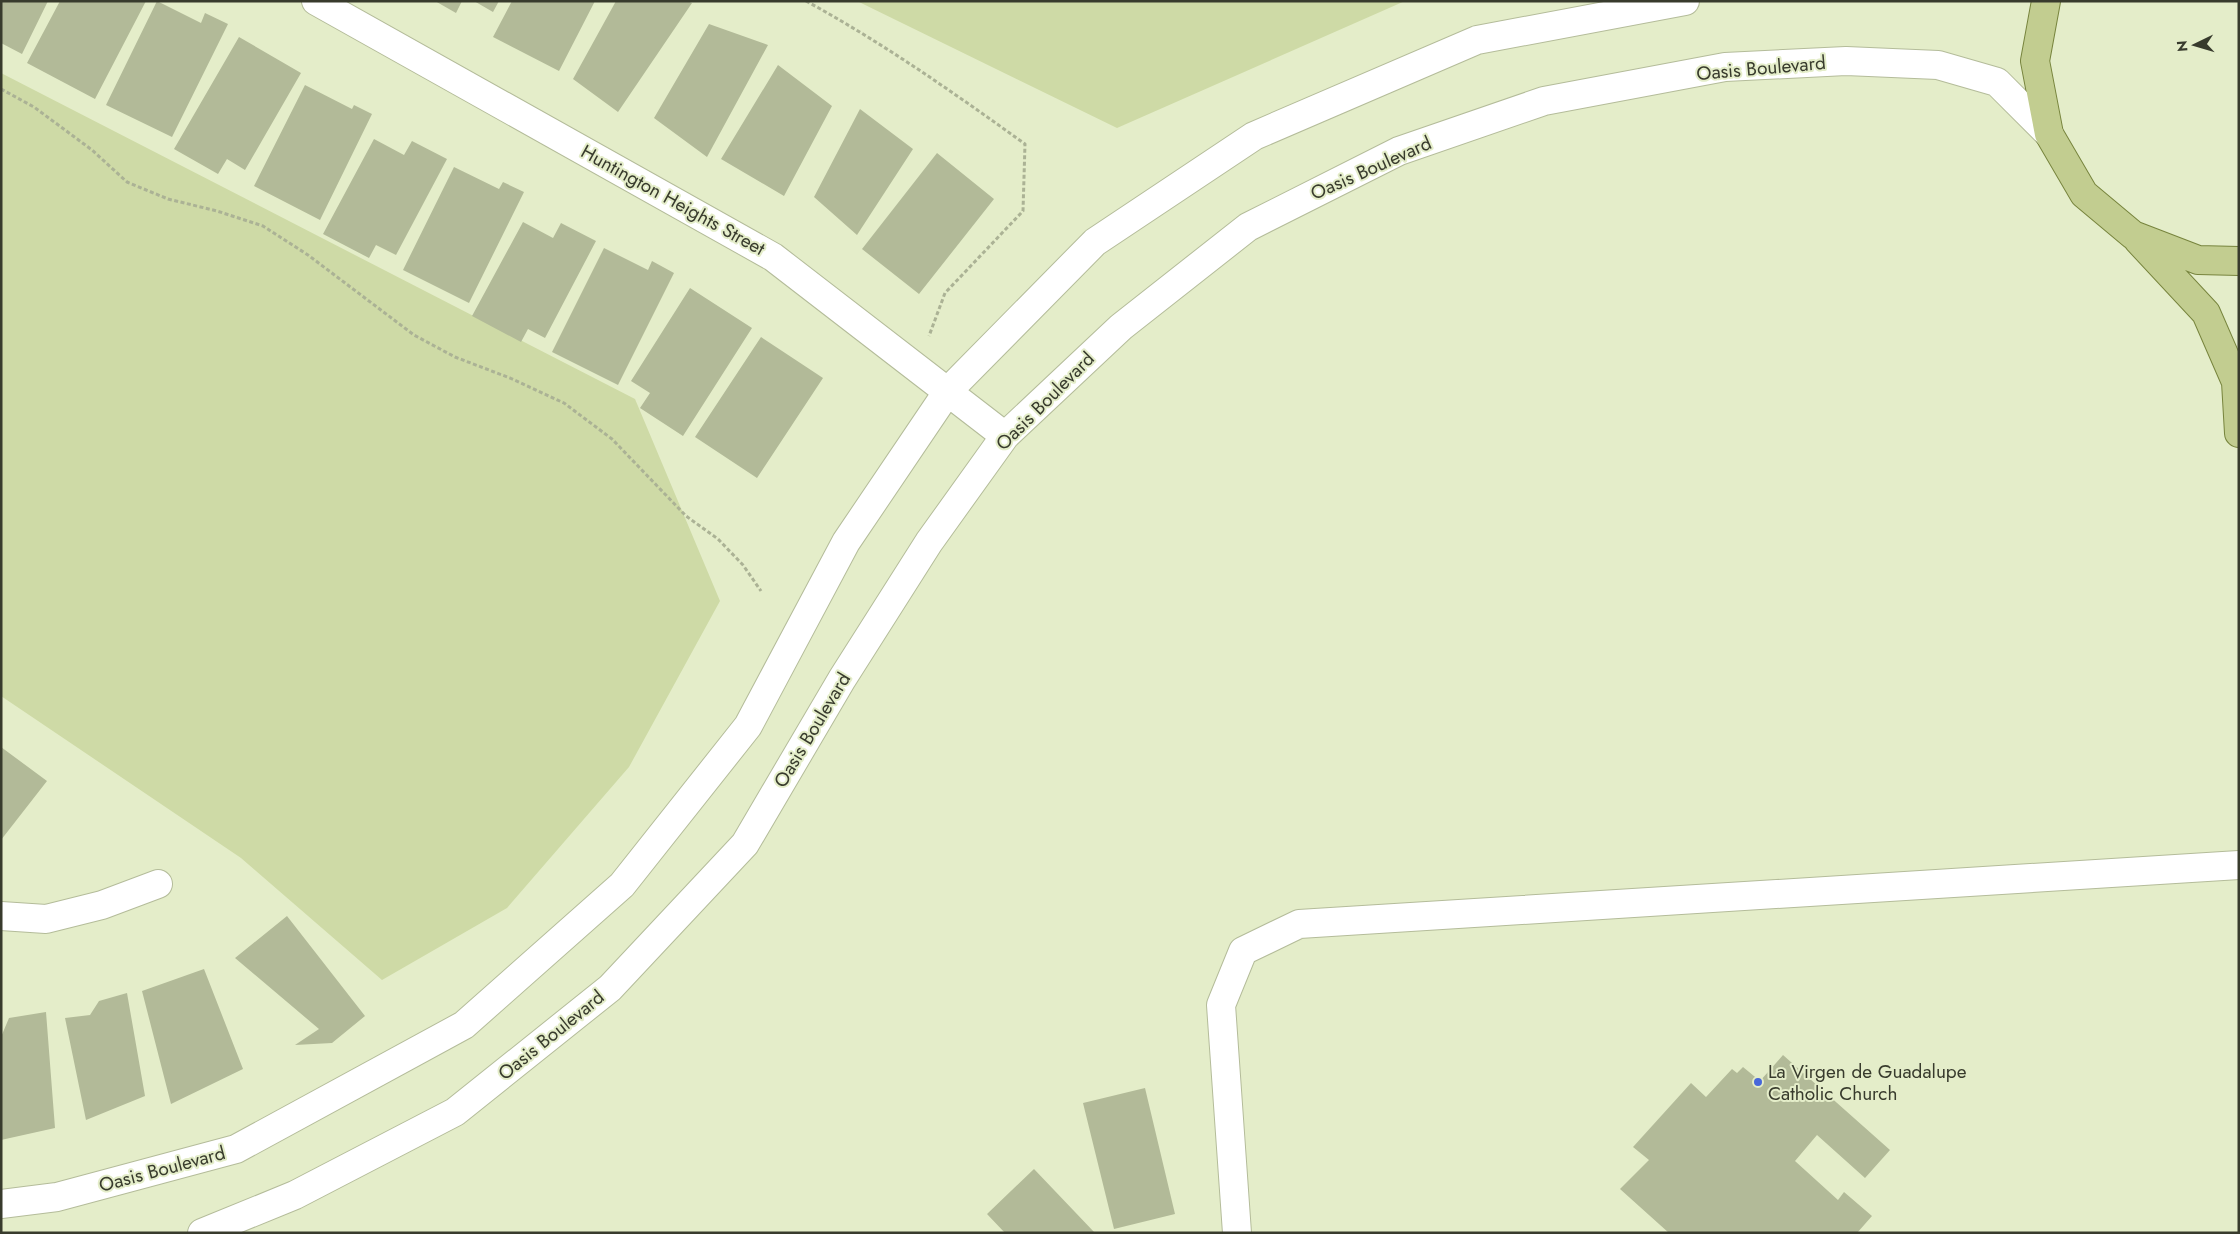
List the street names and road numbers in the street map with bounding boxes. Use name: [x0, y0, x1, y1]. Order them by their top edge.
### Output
street label: Oasis Boulevard: [1695, 49, 1827, 87]
street label: Oasis Boulevard: [1306, 129, 1436, 207]
street label: Huntington Heights Street: [576, 138, 770, 262]
street label: Oasis Boulevard: [990, 346, 1100, 456]
street label: Oasis Boulevard: [767, 667, 857, 793]
street label: Oasis Boulevard: [492, 984, 610, 1086]
street label: Oasis Boulevard: [96, 1139, 228, 1199]

